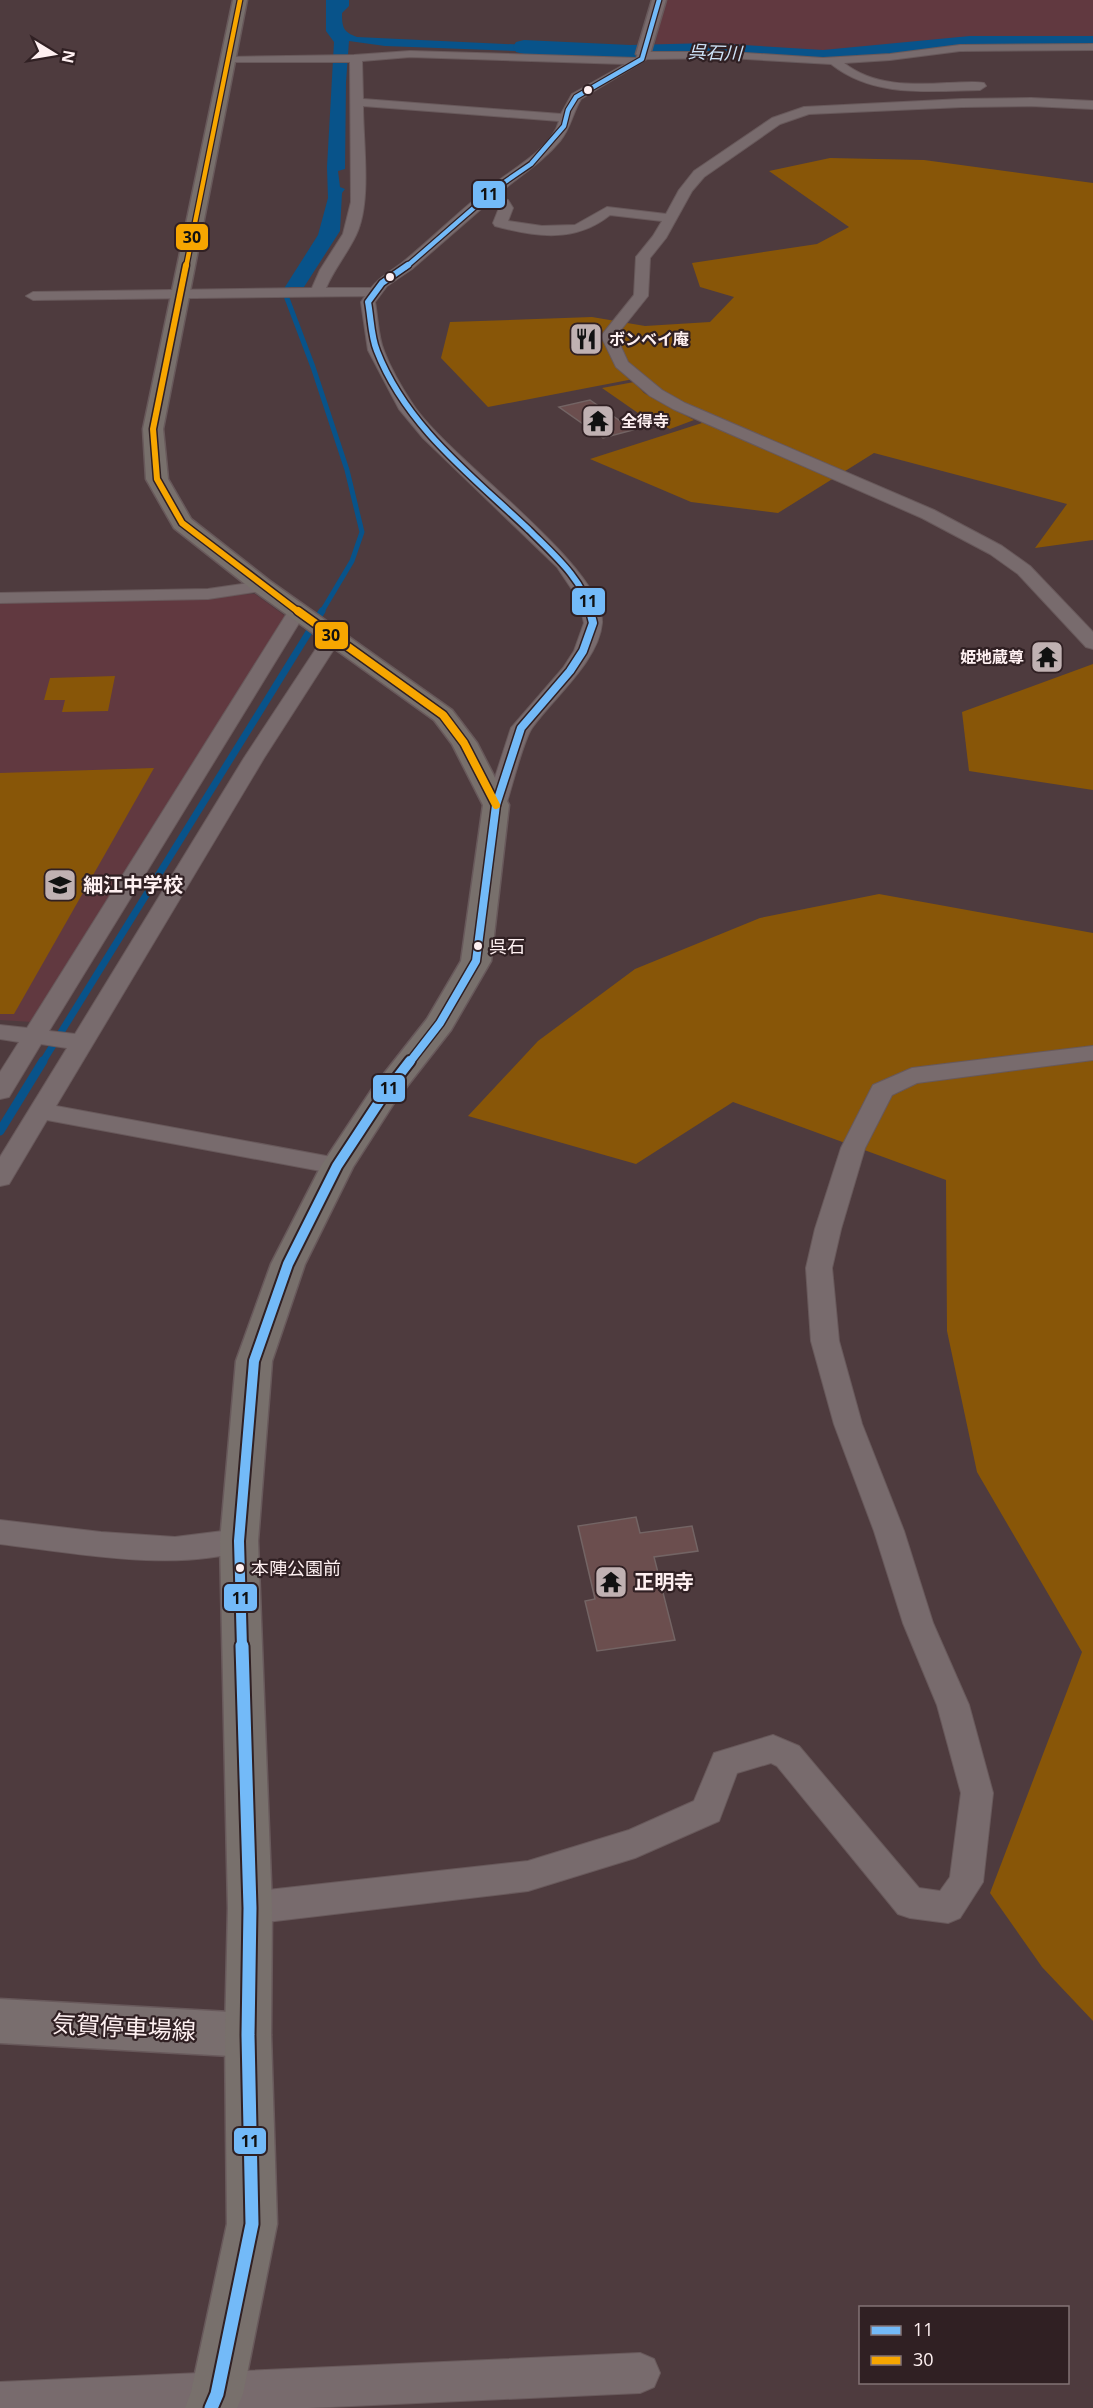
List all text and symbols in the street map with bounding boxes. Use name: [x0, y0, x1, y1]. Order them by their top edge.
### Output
north arrow: [24, 24, 84, 84]
water label: 呉石川: [688, 39, 744, 65]
text: N: [57, 48, 81, 65]
unlabelled marker: [582, 84, 594, 96]
line badge: 11: [472, 180, 506, 209]
text: 11: [480, 183, 498, 205]
line badge: 30: [175, 223, 209, 251]
text: 30: [183, 226, 201, 248]
unlabelled marker: [384, 271, 396, 283]
restaurant icon: ボンベイ庵: [568, 321, 604, 357]
place label: ボンベイ庵: [609, 328, 689, 350]
temple icon: 全得寺: [580, 403, 616, 439]
place label: 全得寺: [621, 410, 669, 432]
line badge: 11: [571, 587, 606, 616]
text: 11: [579, 590, 597, 612]
line badge: 30: [314, 621, 349, 650]
text: 30: [322, 624, 340, 646]
temple icon: 姫地蔵尊: [1029, 639, 1065, 675]
place label: 姫地蔵尊: [960, 646, 1024, 668]
school or university icon: 細江中学校: [42, 867, 78, 903]
place label: 細江中学校: [83, 871, 183, 898]
place label: 呉石: [489, 934, 525, 958]
marker: 呉石: [472, 940, 484, 952]
line badge: 11: [372, 1074, 406, 1103]
text: 11: [380, 1077, 398, 1099]
place label: 本陣公園前: [251, 1556, 341, 1580]
marker: 本陣公園前: [234, 1562, 246, 1574]
temple icon: 正明寺: [593, 1564, 629, 1600]
place label: 正明寺: [634, 1568, 694, 1595]
line badge: 11: [223, 1583, 258, 1612]
text: 11: [232, 1587, 250, 1609]
street label: 気賀停車場線: [51, 2006, 197, 2047]
line badge: 11: [233, 2127, 267, 2155]
text: 11: [241, 2130, 259, 2152]
legend: [859, 2306, 1069, 2384]
text: 11: [913, 2317, 934, 2341]
text: 30: [913, 2347, 934, 2371]

